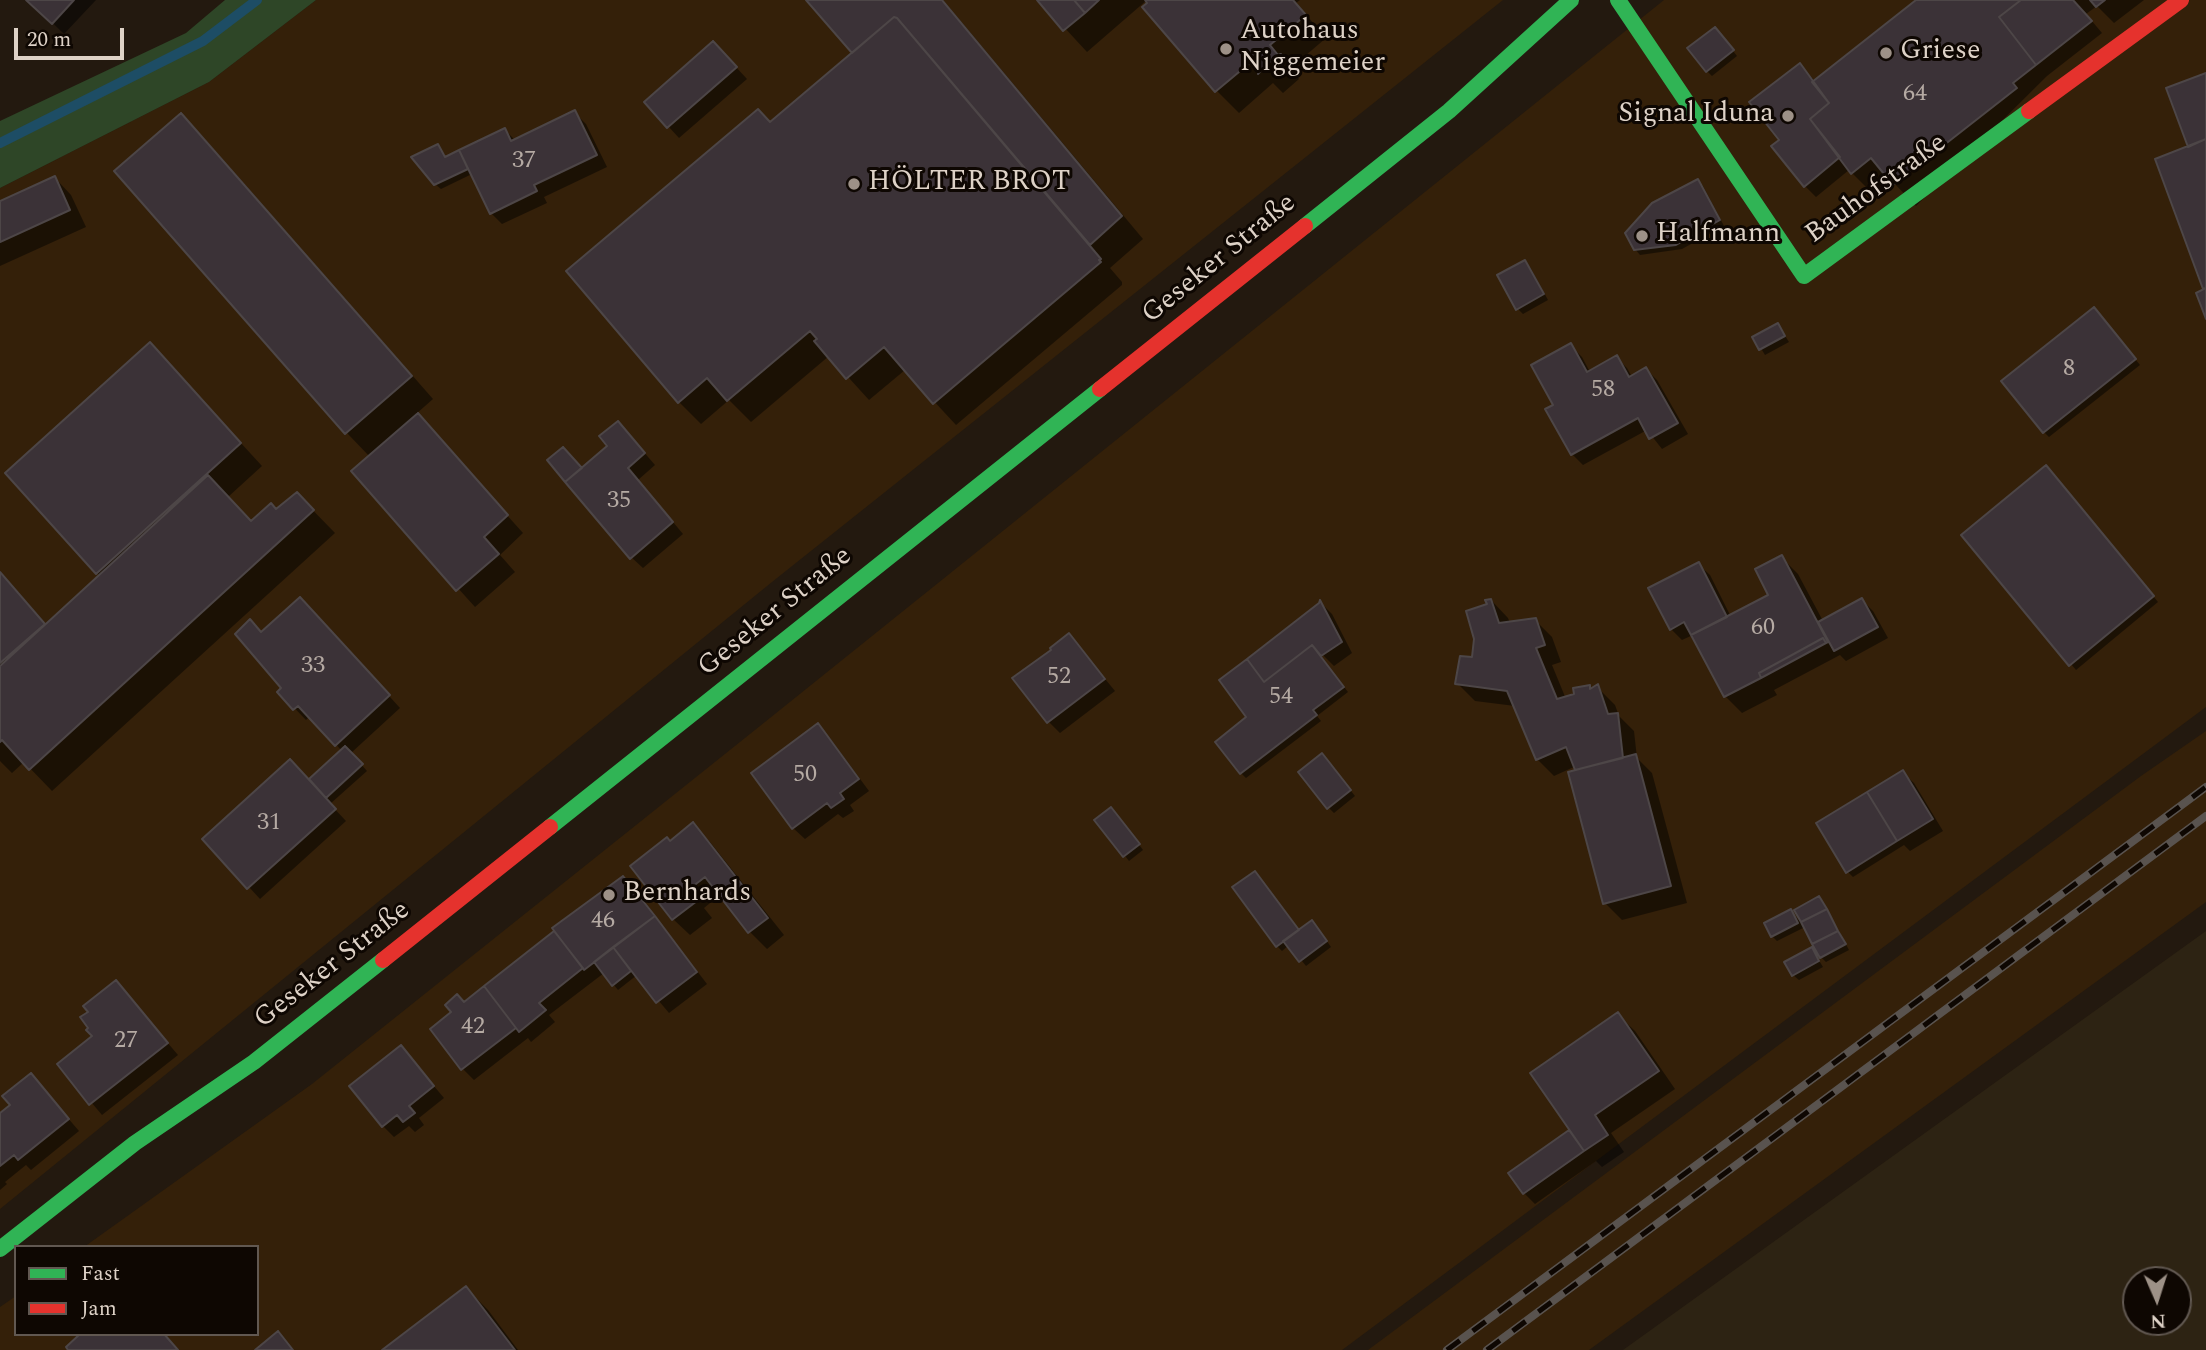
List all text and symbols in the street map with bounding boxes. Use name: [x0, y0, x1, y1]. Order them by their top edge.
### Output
scale bar: [18, 14, 128, 58]
place label: Autohaus Niggemeier: [1240, 16, 1385, 82]
text: 20 m: [27, 24, 71, 56]
place label: Griese: [1900, 36, 1981, 70]
marker: Autohaus Niggemeier: [1218, 41, 1234, 57]
marker: Griese: [1878, 45, 1894, 61]
house number: 64: [1903, 81, 1927, 109]
place label: Signal Iduna: [1618, 99, 1774, 133]
marker: Signal Iduna: [1780, 108, 1796, 124]
street label: Bauhofstraße: [1800, 128, 1954, 252]
house number: 37: [512, 148, 536, 176]
place label: HÖLTER BROT: [868, 167, 1071, 201]
marker: HÖLTER BROT: [846, 176, 862, 192]
street label: Geseker Straße: [1136, 188, 1304, 332]
place label: Halfmann: [1656, 219, 1780, 253]
marker: Halfmann: [1634, 228, 1650, 244]
house number: 8: [2063, 356, 2075, 384]
house number: 58: [1591, 377, 1615, 405]
house number: 35: [607, 488, 631, 516]
street label: Geseker Straße: [692, 541, 860, 685]
house number: 60: [1751, 615, 1775, 643]
house number: 33: [301, 653, 325, 681]
house number: 52: [1047, 664, 1071, 692]
house number: 54: [1269, 684, 1293, 712]
house number: 50: [793, 762, 817, 790]
house number: 31: [257, 810, 281, 838]
place label: Bernhards: [623, 878, 751, 912]
marker: Bernhards: [601, 887, 617, 903]
street label: Geseker Straße: [248, 895, 418, 1037]
house number: 46: [591, 908, 615, 936]
house number: 42: [461, 1014, 485, 1042]
house number: 27: [114, 1028, 138, 1056]
legend: [14, 1245, 259, 1336]
text: Fast: [81, 1258, 120, 1290]
north arrow: [2122, 1266, 2192, 1336]
text: Jam: [81, 1293, 117, 1325]
text: N: [2150, 1306, 2167, 1335]

